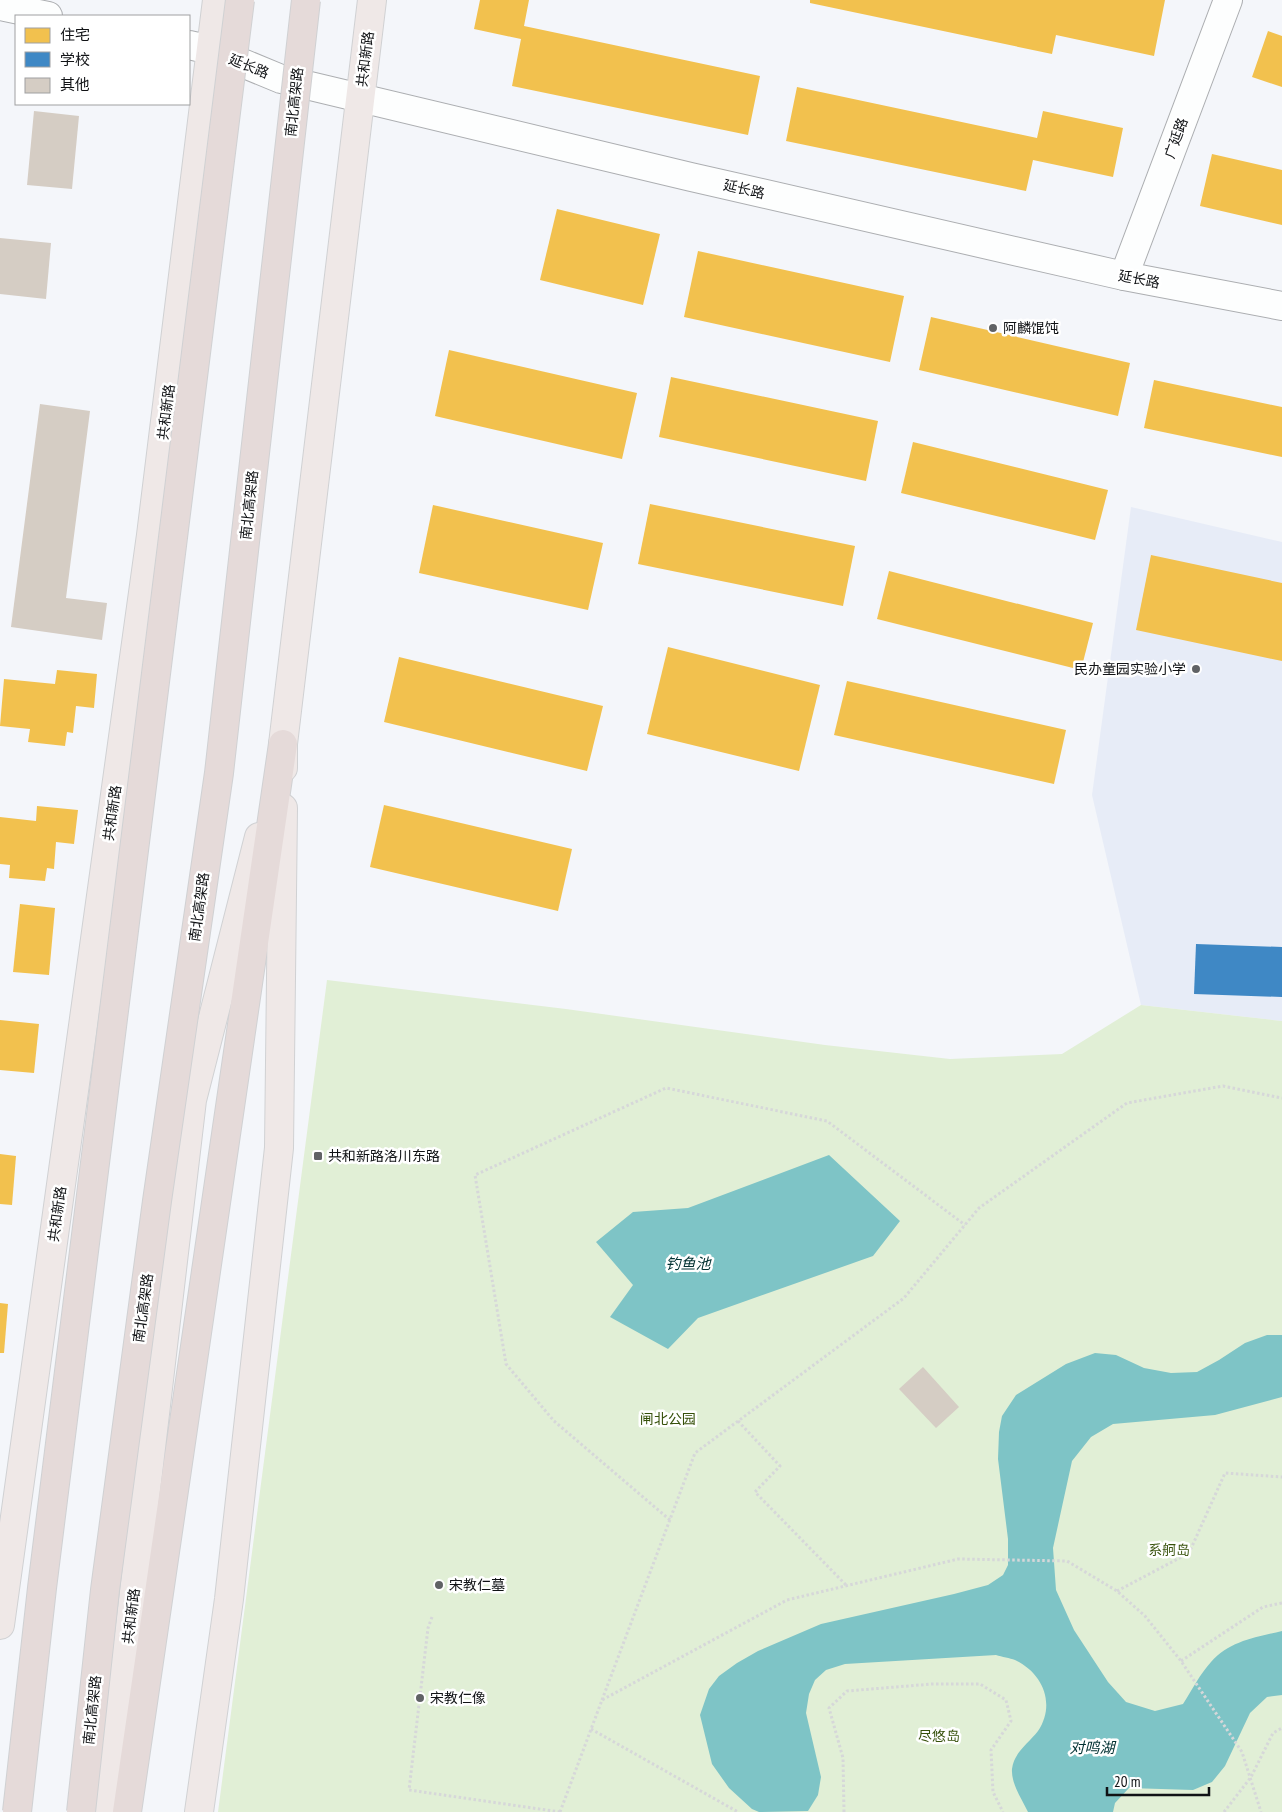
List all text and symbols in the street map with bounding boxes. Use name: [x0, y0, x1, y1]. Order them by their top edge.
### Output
legend: [15, 15, 190, 105]
text: 住宅: [60, 25, 90, 44]
street label: 共和新路: [353, 30, 377, 88]
text: 学校: [60, 50, 90, 69]
street label: 延长路: [226, 50, 272, 82]
street label: 南北高架路: [281, 66, 307, 138]
text: 其他: [60, 75, 90, 94]
street label: 广延路: [1160, 115, 1192, 161]
street label: 延长路: [722, 176, 766, 202]
street label: 延长路: [1117, 266, 1161, 292]
place label: 阿麟馄饨: [1003, 319, 1059, 337]
marker: 阿麟馄饨: [987, 322, 999, 334]
street label: 共和新路: [154, 383, 178, 441]
street label: 南北高架路: [236, 469, 262, 541]
place label: 民办童园实验小学: [1074, 660, 1186, 678]
marker: 民办童园实验小学: [1190, 663, 1202, 675]
street label: 共和新路: [99, 784, 125, 842]
street label: 南北高架路: [185, 871, 213, 943]
place label: 共和新路洛川东路: [328, 1147, 440, 1165]
marker: 共和新路洛川东路: [312, 1150, 324, 1162]
street label: 共和新路: [44, 1185, 70, 1243]
water label: 钓鱼池: [665, 1254, 712, 1273]
street label: 南北高架路: [129, 1272, 157, 1344]
park label: 闸北公园: [640, 1410, 696, 1428]
park label: 系舸岛: [1148, 1541, 1190, 1559]
place label: 宋教仁墓: [449, 1576, 505, 1594]
marker: 宋教仁墓: [433, 1579, 445, 1591]
street label: 共和新路: [119, 1587, 143, 1645]
street label: 南北高架路: [79, 1674, 105, 1746]
place label: 宋教仁像: [430, 1689, 486, 1707]
marker: 宋教仁像: [414, 1692, 426, 1704]
park label: 尽悠岛: [918, 1727, 960, 1745]
water label: 对鸣湖: [1069, 1738, 1116, 1757]
scale bar: [1107, 1764, 1210, 1796]
text: 20 m: [1114, 1772, 1140, 1791]

